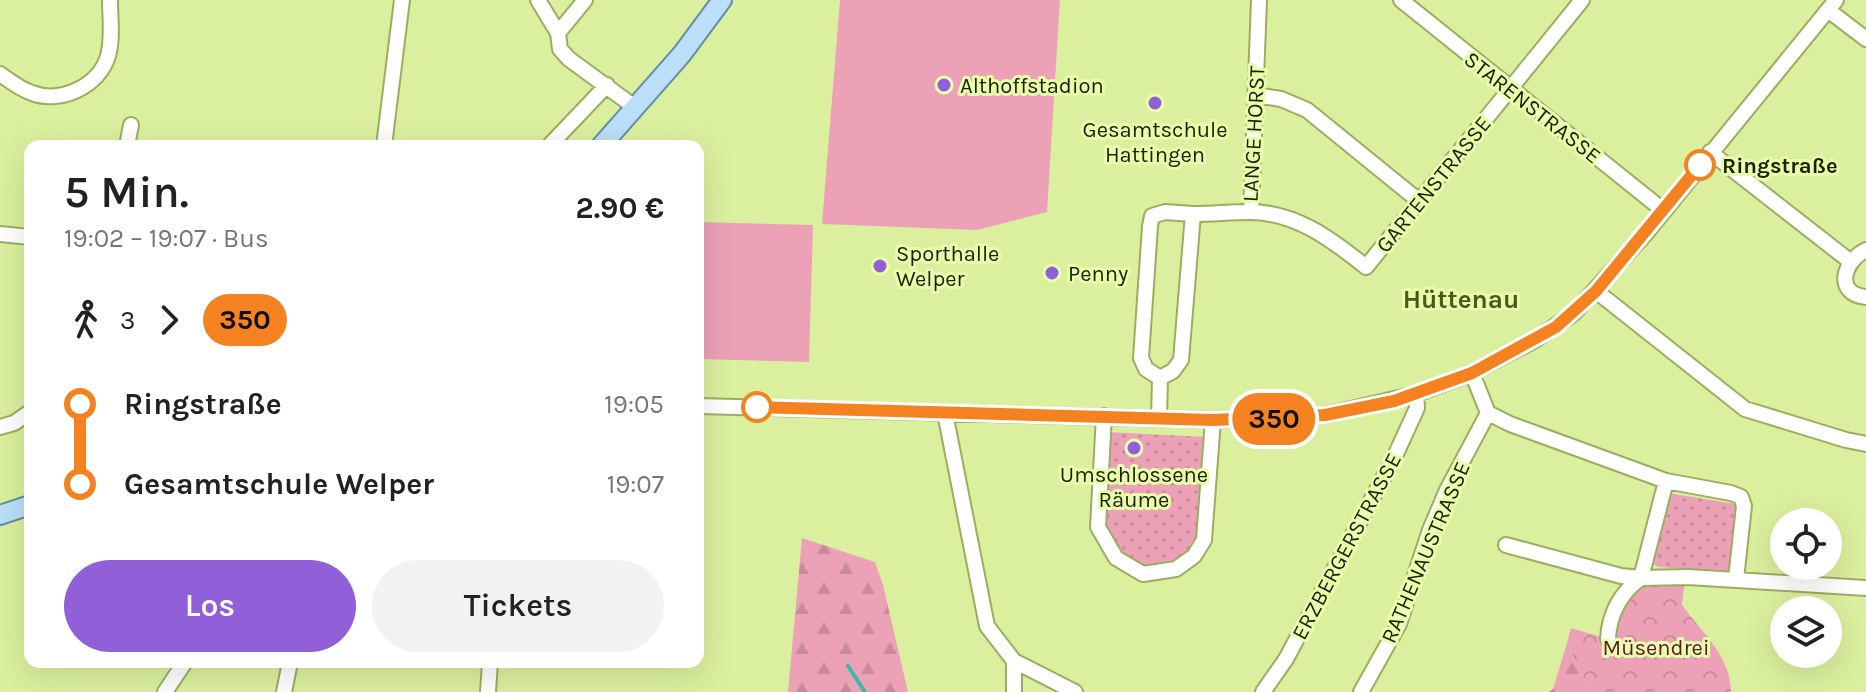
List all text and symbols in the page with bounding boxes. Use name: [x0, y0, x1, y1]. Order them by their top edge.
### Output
street label: STARENSTRASSE: [1459, 46, 1606, 169]
street label: LANGE HORST: [1237, 65, 1271, 203]
place label: Althoffstadion: [960, 73, 1104, 99]
marker: Althoffstadion: [935, 76, 953, 94]
marker: Gesamtschule Hattingen: [1146, 94, 1164, 112]
street label: GARTENSTRASSE: [1371, 111, 1497, 258]
place label: Gesamtschule Hattingen: [1083, 117, 1227, 168]
marker: Ringstraße: [1685, 150, 1715, 180]
place label: Ringstraße: [1722, 153, 1838, 179]
text: 5 Min.: [64, 167, 189, 218]
text: 2.90 €: [576, 190, 664, 226]
text: 19:02 – 19:07 · Bus: [64, 223, 269, 254]
place label: Sporthalle Welper: [896, 241, 999, 292]
marker: Sporthalle Welper: [871, 257, 889, 275]
place label: Penny: [1068, 261, 1128, 287]
marker: Penny: [1043, 264, 1061, 282]
district label: Hüttenau: [1403, 284, 1519, 315]
icon: walk: [64, 298, 108, 342]
icon: forward: [147, 298, 191, 342]
text: 350: [219, 303, 271, 336]
text: 3: [120, 305, 135, 336]
text: Ringstraße: [124, 386, 282, 422]
text: 19:05: [604, 389, 664, 420]
unlabelled marker: [742, 392, 772, 422]
line badge: 350: [1228, 393, 1320, 445]
text: 350: [1248, 402, 1300, 435]
marker: Umschlossene Räume: [1125, 439, 1143, 457]
street label: ERZBERGERSTRASSE: [1287, 449, 1407, 644]
street label: RATHENAUSTRASSE: [1376, 458, 1476, 647]
place label: Umschlossene Räume: [1060, 462, 1208, 513]
text: Gesamtschule Welper: [124, 466, 434, 502]
text: 19:07: [607, 469, 664, 500]
map controls: [1770, 508, 1842, 668]
button: locate: [1770, 508, 1842, 580]
button: Los: [64, 560, 356, 652]
button: Tickets: [372, 560, 664, 652]
button: layers: [1770, 596, 1842, 668]
park label: Müsendrei: [1603, 635, 1709, 661]

